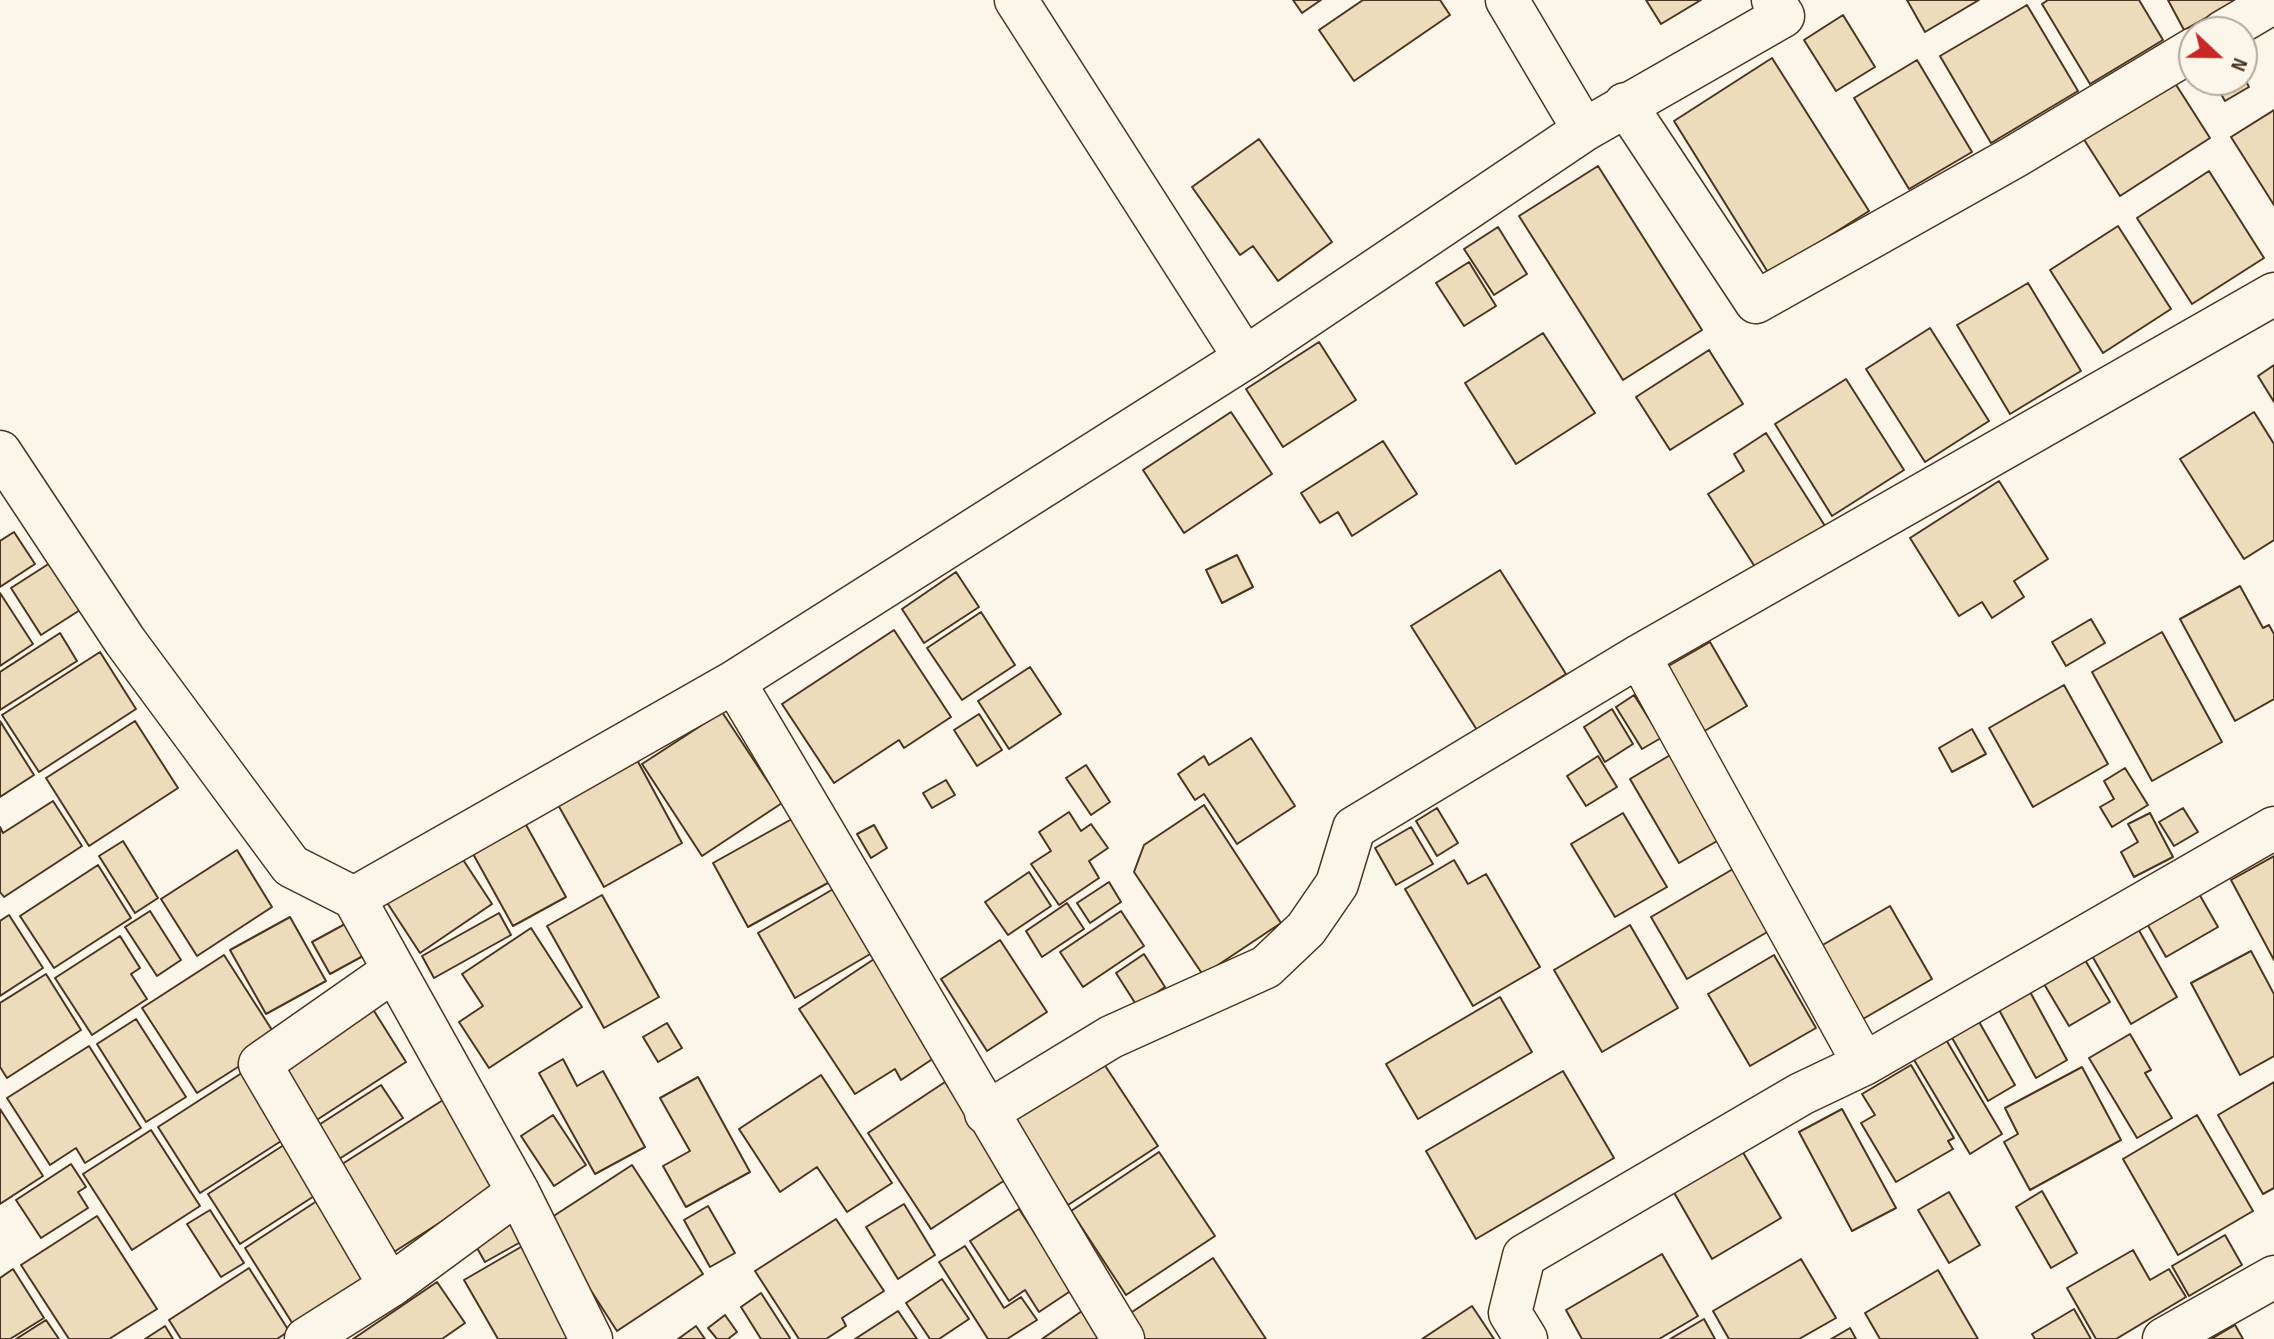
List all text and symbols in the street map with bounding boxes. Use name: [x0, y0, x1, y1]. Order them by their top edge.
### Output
north arrow: [2178, 16, 2258, 96]
text: N: [2224, 54, 2254, 75]

